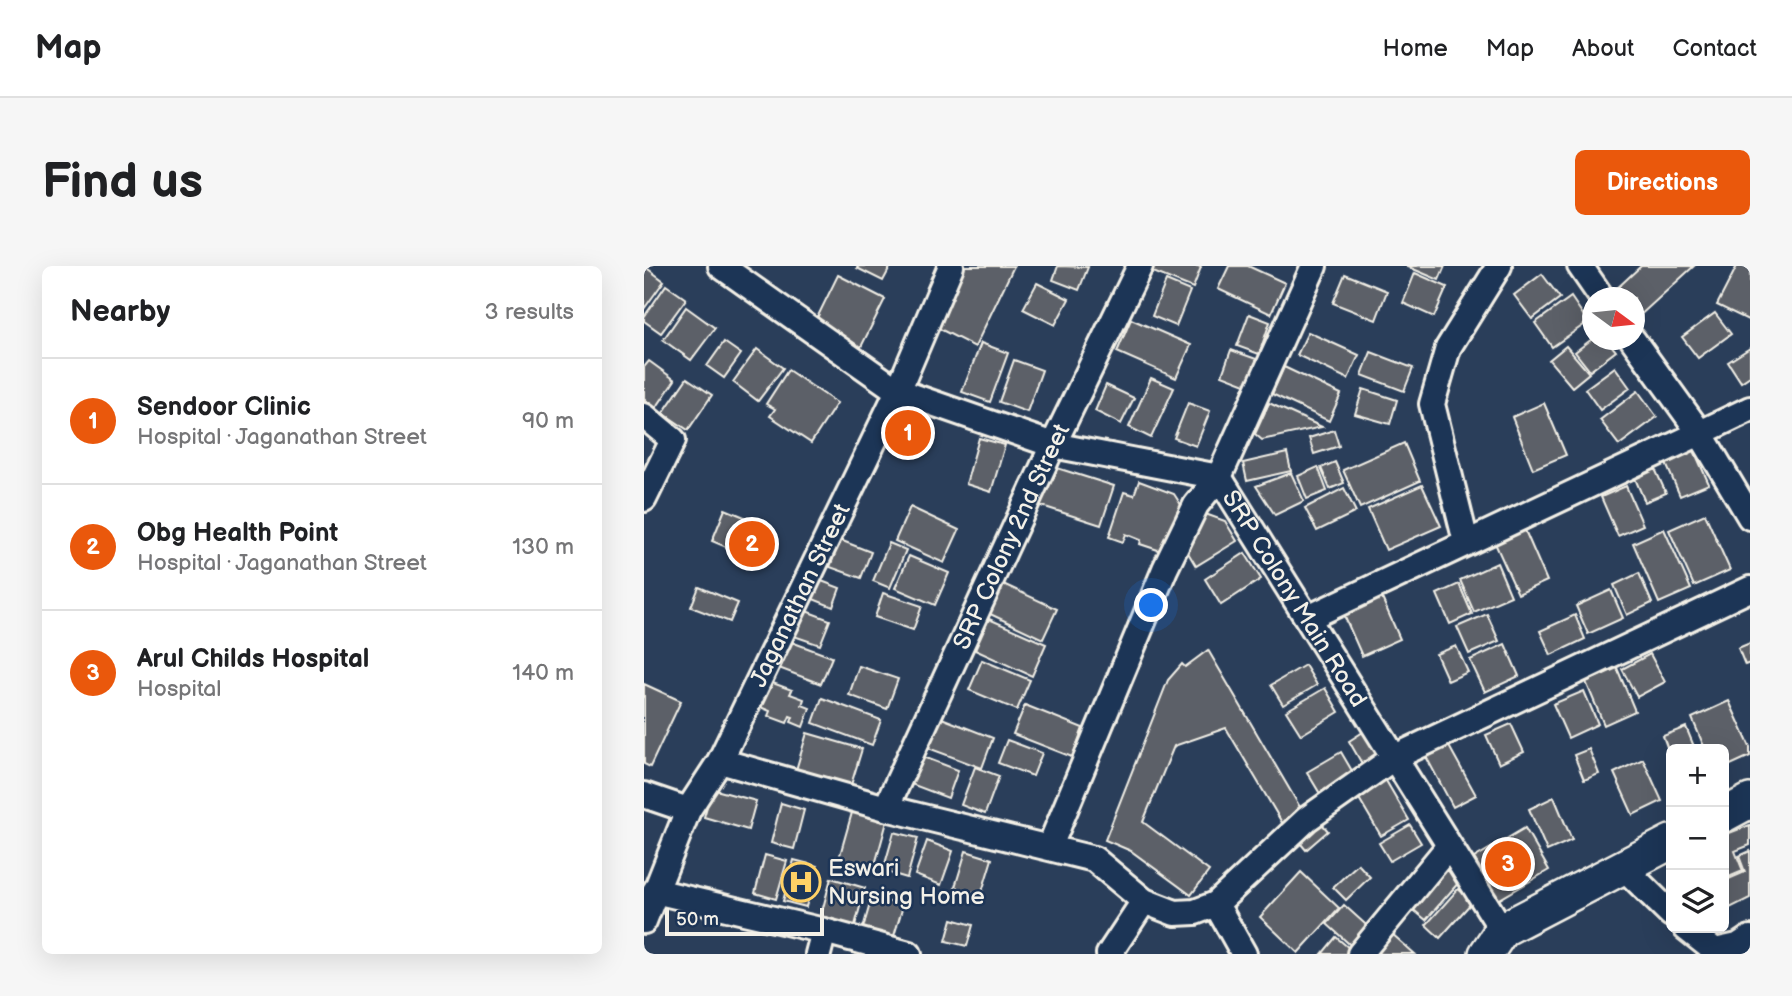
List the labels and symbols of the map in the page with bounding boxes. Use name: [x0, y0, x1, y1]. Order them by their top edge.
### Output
north arrow: [1582, 287, 1645, 350]
pin: 1: [885, 407, 931, 459]
street label: SRP Colony 2nd Street: [947, 418, 1076, 654]
street label: SRP Colony Main Road: [1216, 485, 1373, 712]
street label: Jaganathan Street: [744, 498, 857, 692]
pin: 2: [729, 518, 775, 570]
your location: [1134, 588, 1168, 622]
pin: 3: [1485, 838, 1531, 890]
place label: Eswari Nursing Home: [828, 854, 985, 911]
hospital icon: Eswari Nursing Home: [780, 861, 822, 903]
scale bar: [665, 905, 824, 937]

